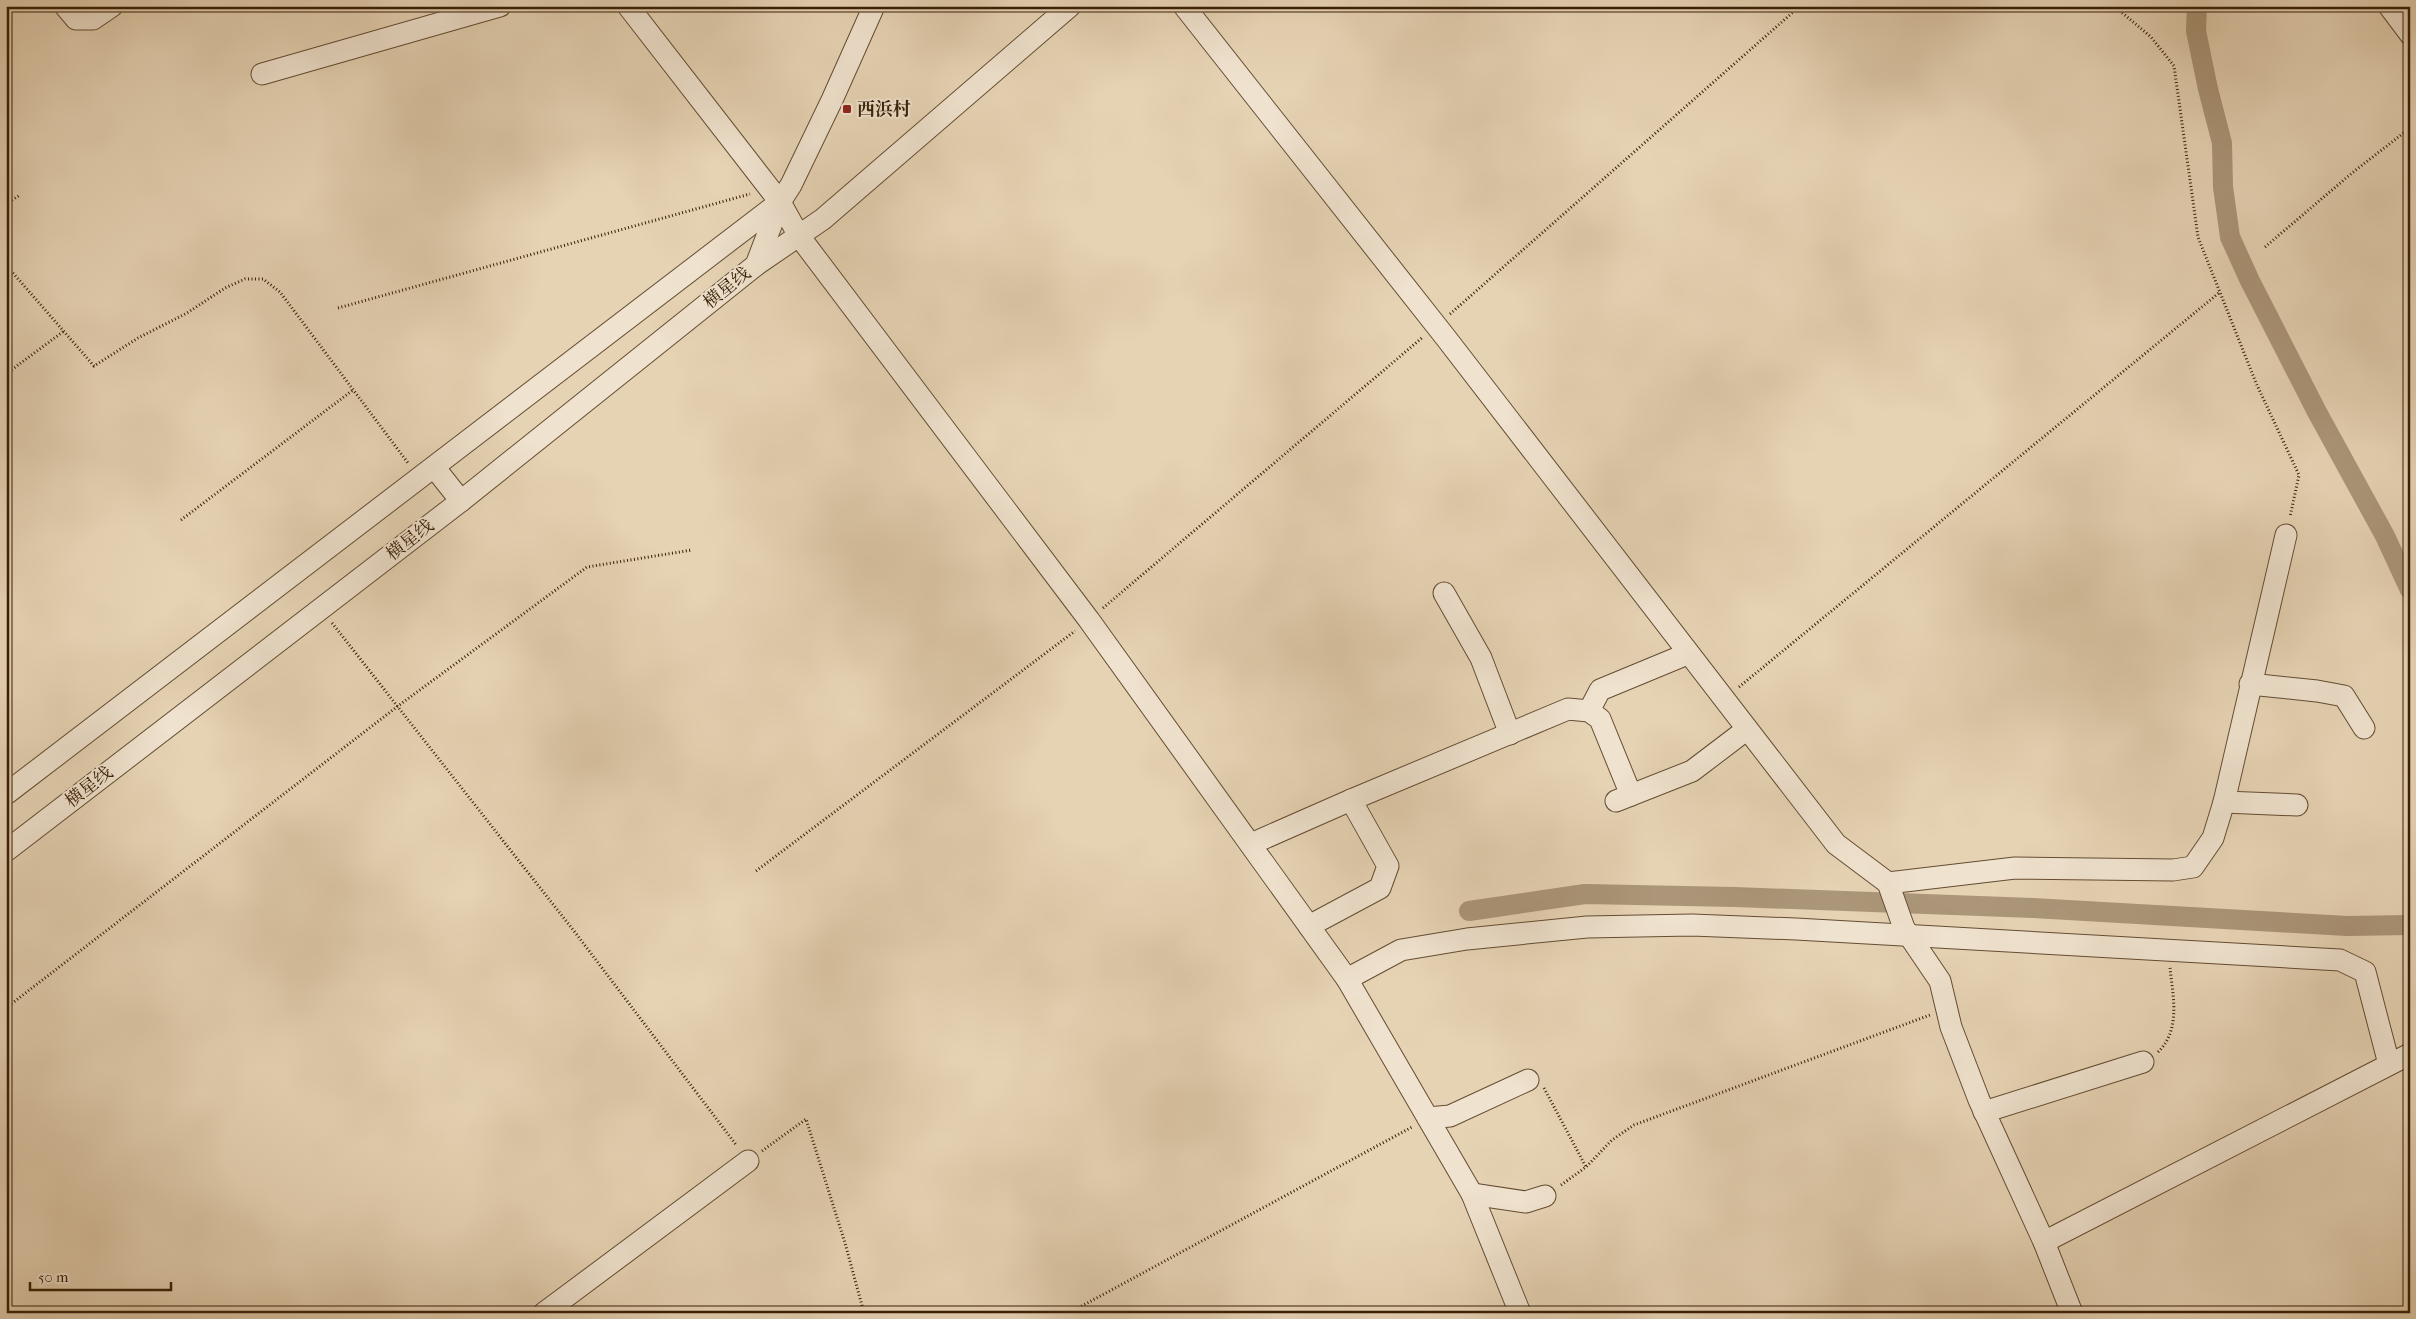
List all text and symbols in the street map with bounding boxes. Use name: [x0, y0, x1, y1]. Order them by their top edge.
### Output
place label: 西浜村: [857, 99, 911, 120]
marker: 西浜村: [841, 103, 853, 115]
street label: 横星线: [699, 263, 755, 313]
street label: 横星线: [382, 515, 438, 565]
street label: 横星线: [61, 762, 117, 812]
scale bar: [30, 1259, 171, 1291]
text: 50 m: [38, 1268, 69, 1286]

